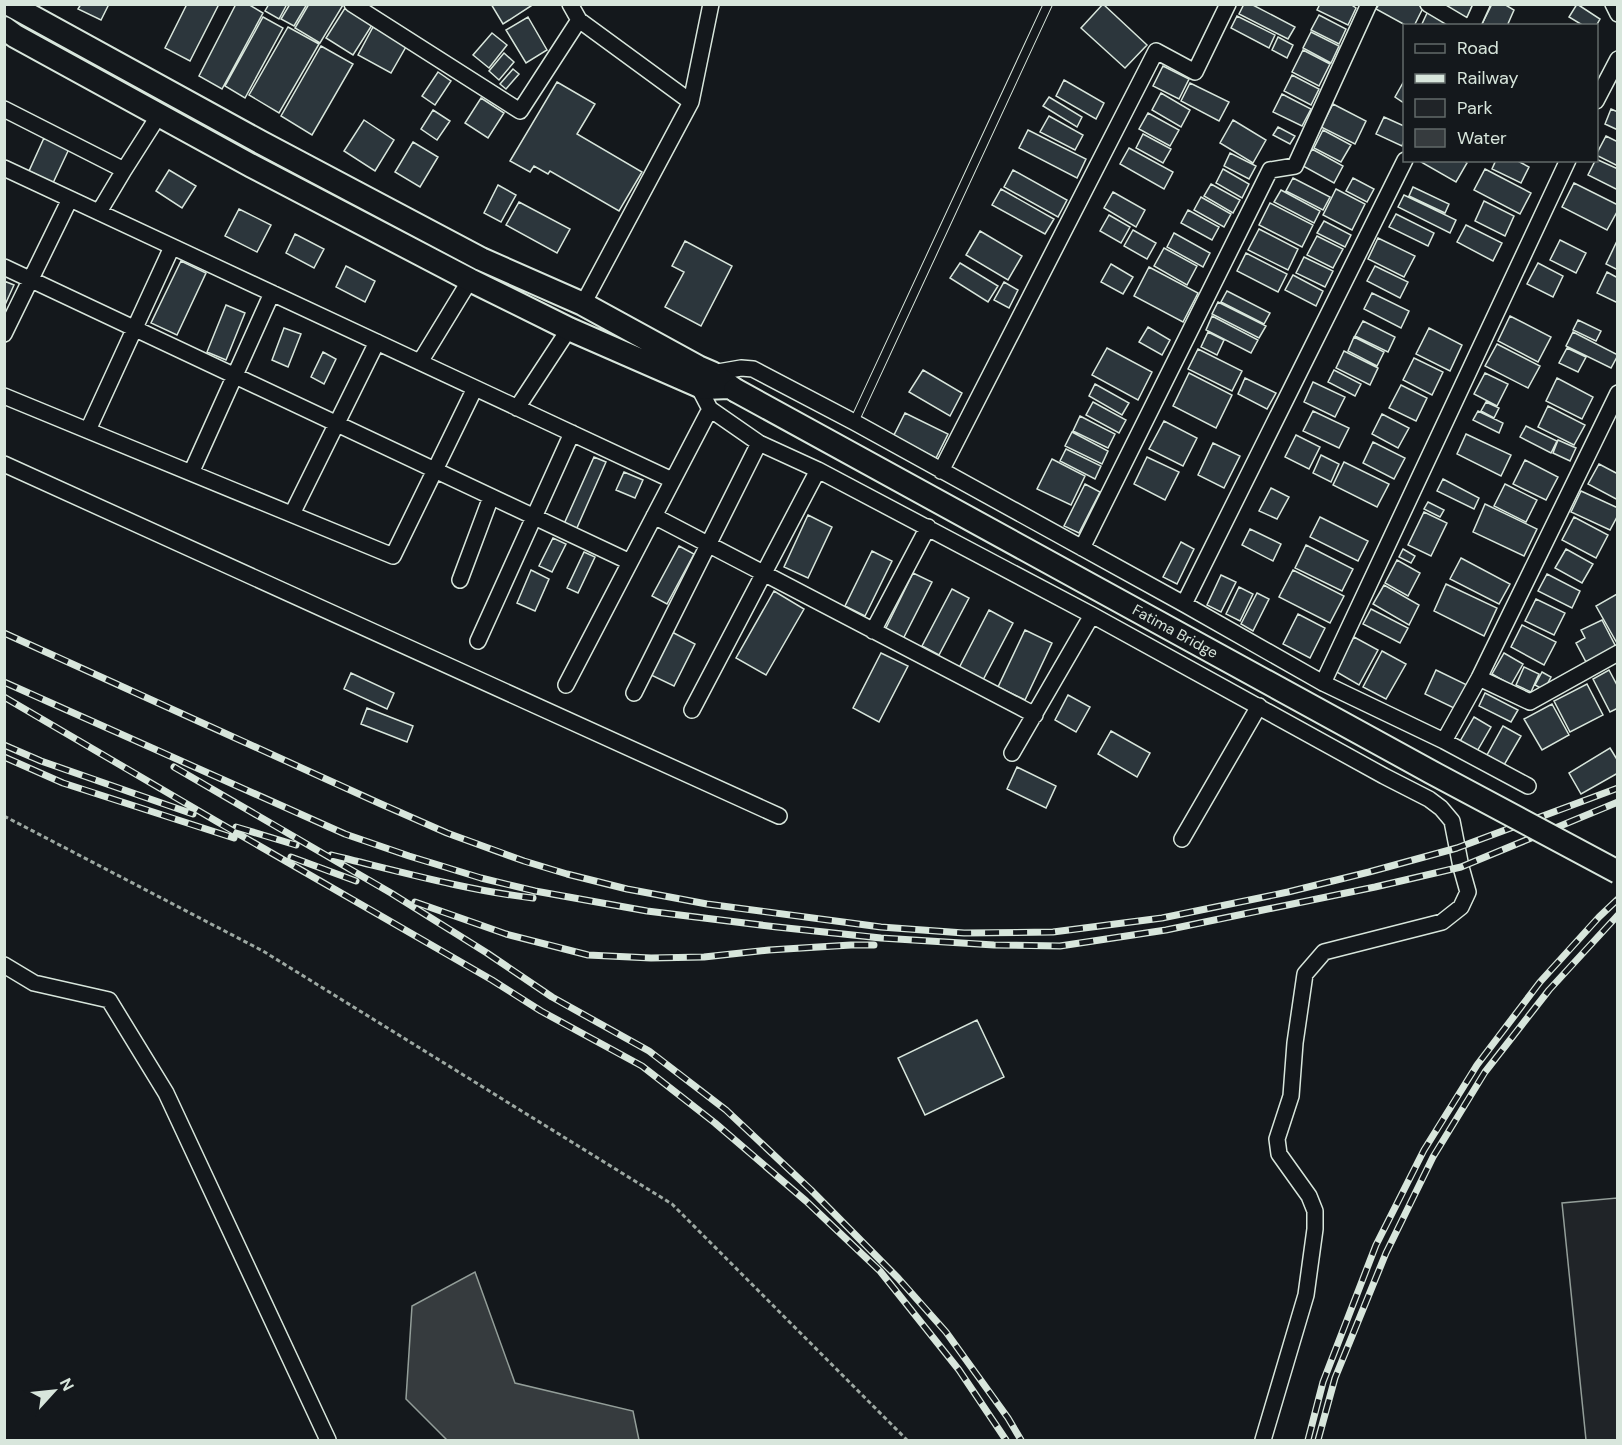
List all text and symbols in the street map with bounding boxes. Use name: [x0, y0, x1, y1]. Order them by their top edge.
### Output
legend: [1403, 24, 1598, 162]
text: Road: [1457, 36, 1499, 60]
text: Railway: [1457, 66, 1519, 90]
text: Park: [1457, 96, 1493, 120]
text: Water: [1457, 126, 1507, 150]
street label: Fatima Bridge: [1129, 600, 1221, 663]
north arrow: [24, 1361, 84, 1421]
text: N: [55, 1374, 79, 1394]

